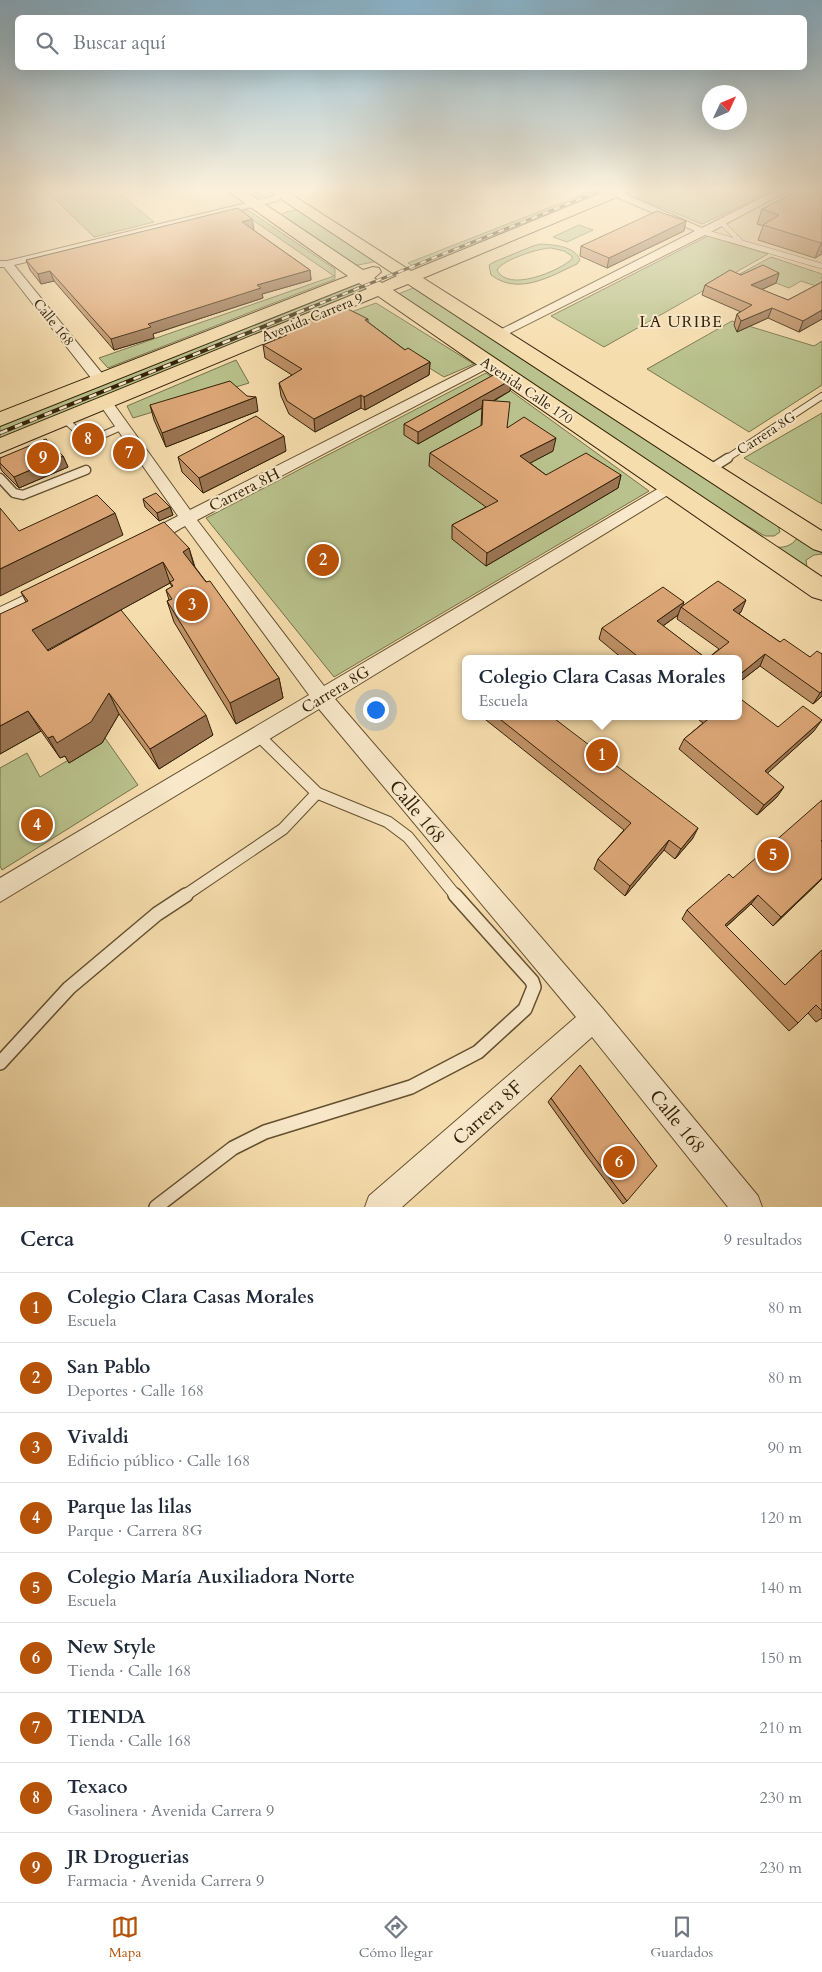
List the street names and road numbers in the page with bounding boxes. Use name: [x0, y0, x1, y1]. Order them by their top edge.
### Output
street label: Avenida Carrera 9: [259, 288, 366, 346]
street label: Calle 168: [29, 295, 78, 350]
street label: Avenida Calle 170: [477, 352, 577, 429]
street label: Carrera 8G: [733, 407, 799, 459]
street label: Carrera 8H: [205, 463, 284, 517]
street label: Carrera 8G: [297, 661, 374, 719]
street label: Calle 168: [383, 774, 451, 849]
street label: Carrera 8F: [447, 1074, 528, 1151]
street label: Calle 168: [643, 1084, 711, 1159]

